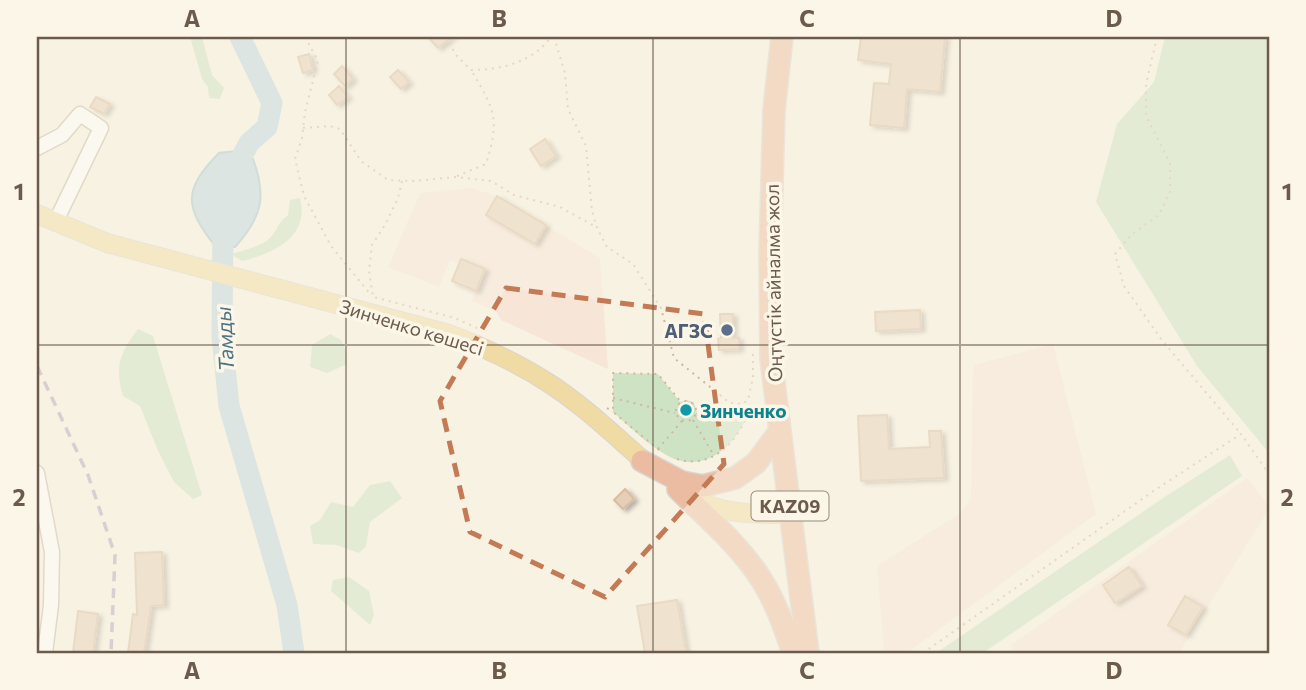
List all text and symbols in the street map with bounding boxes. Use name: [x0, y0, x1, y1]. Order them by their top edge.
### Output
text: A: [184, 4, 201, 32]
text: B: [491, 4, 507, 32]
text: C: [799, 4, 815, 32]
text: D: [1106, 4, 1123, 32]
text: 1: [14, 177, 24, 205]
text: 1: [1282, 177, 1292, 205]
street label: Оңтүстік айналма жол: [760, 184, 786, 382]
street label: Зинченко көшесі: [337, 294, 487, 360]
water label: Тамды: [210, 306, 238, 372]
place label: АГЗС: [664, 319, 713, 342]
marker: АГЗС: [719, 322, 735, 338]
place label: Зинченко: [700, 399, 786, 422]
marker: Зинченко: [678, 402, 694, 418]
text: 2: [12, 483, 26, 511]
text: 2: [1280, 483, 1294, 511]
road number: KAZ09: [752, 492, 828, 520]
text: A: [184, 656, 201, 684]
text: B: [491, 656, 507, 684]
text: C: [799, 656, 815, 684]
text: D: [1106, 656, 1123, 684]

